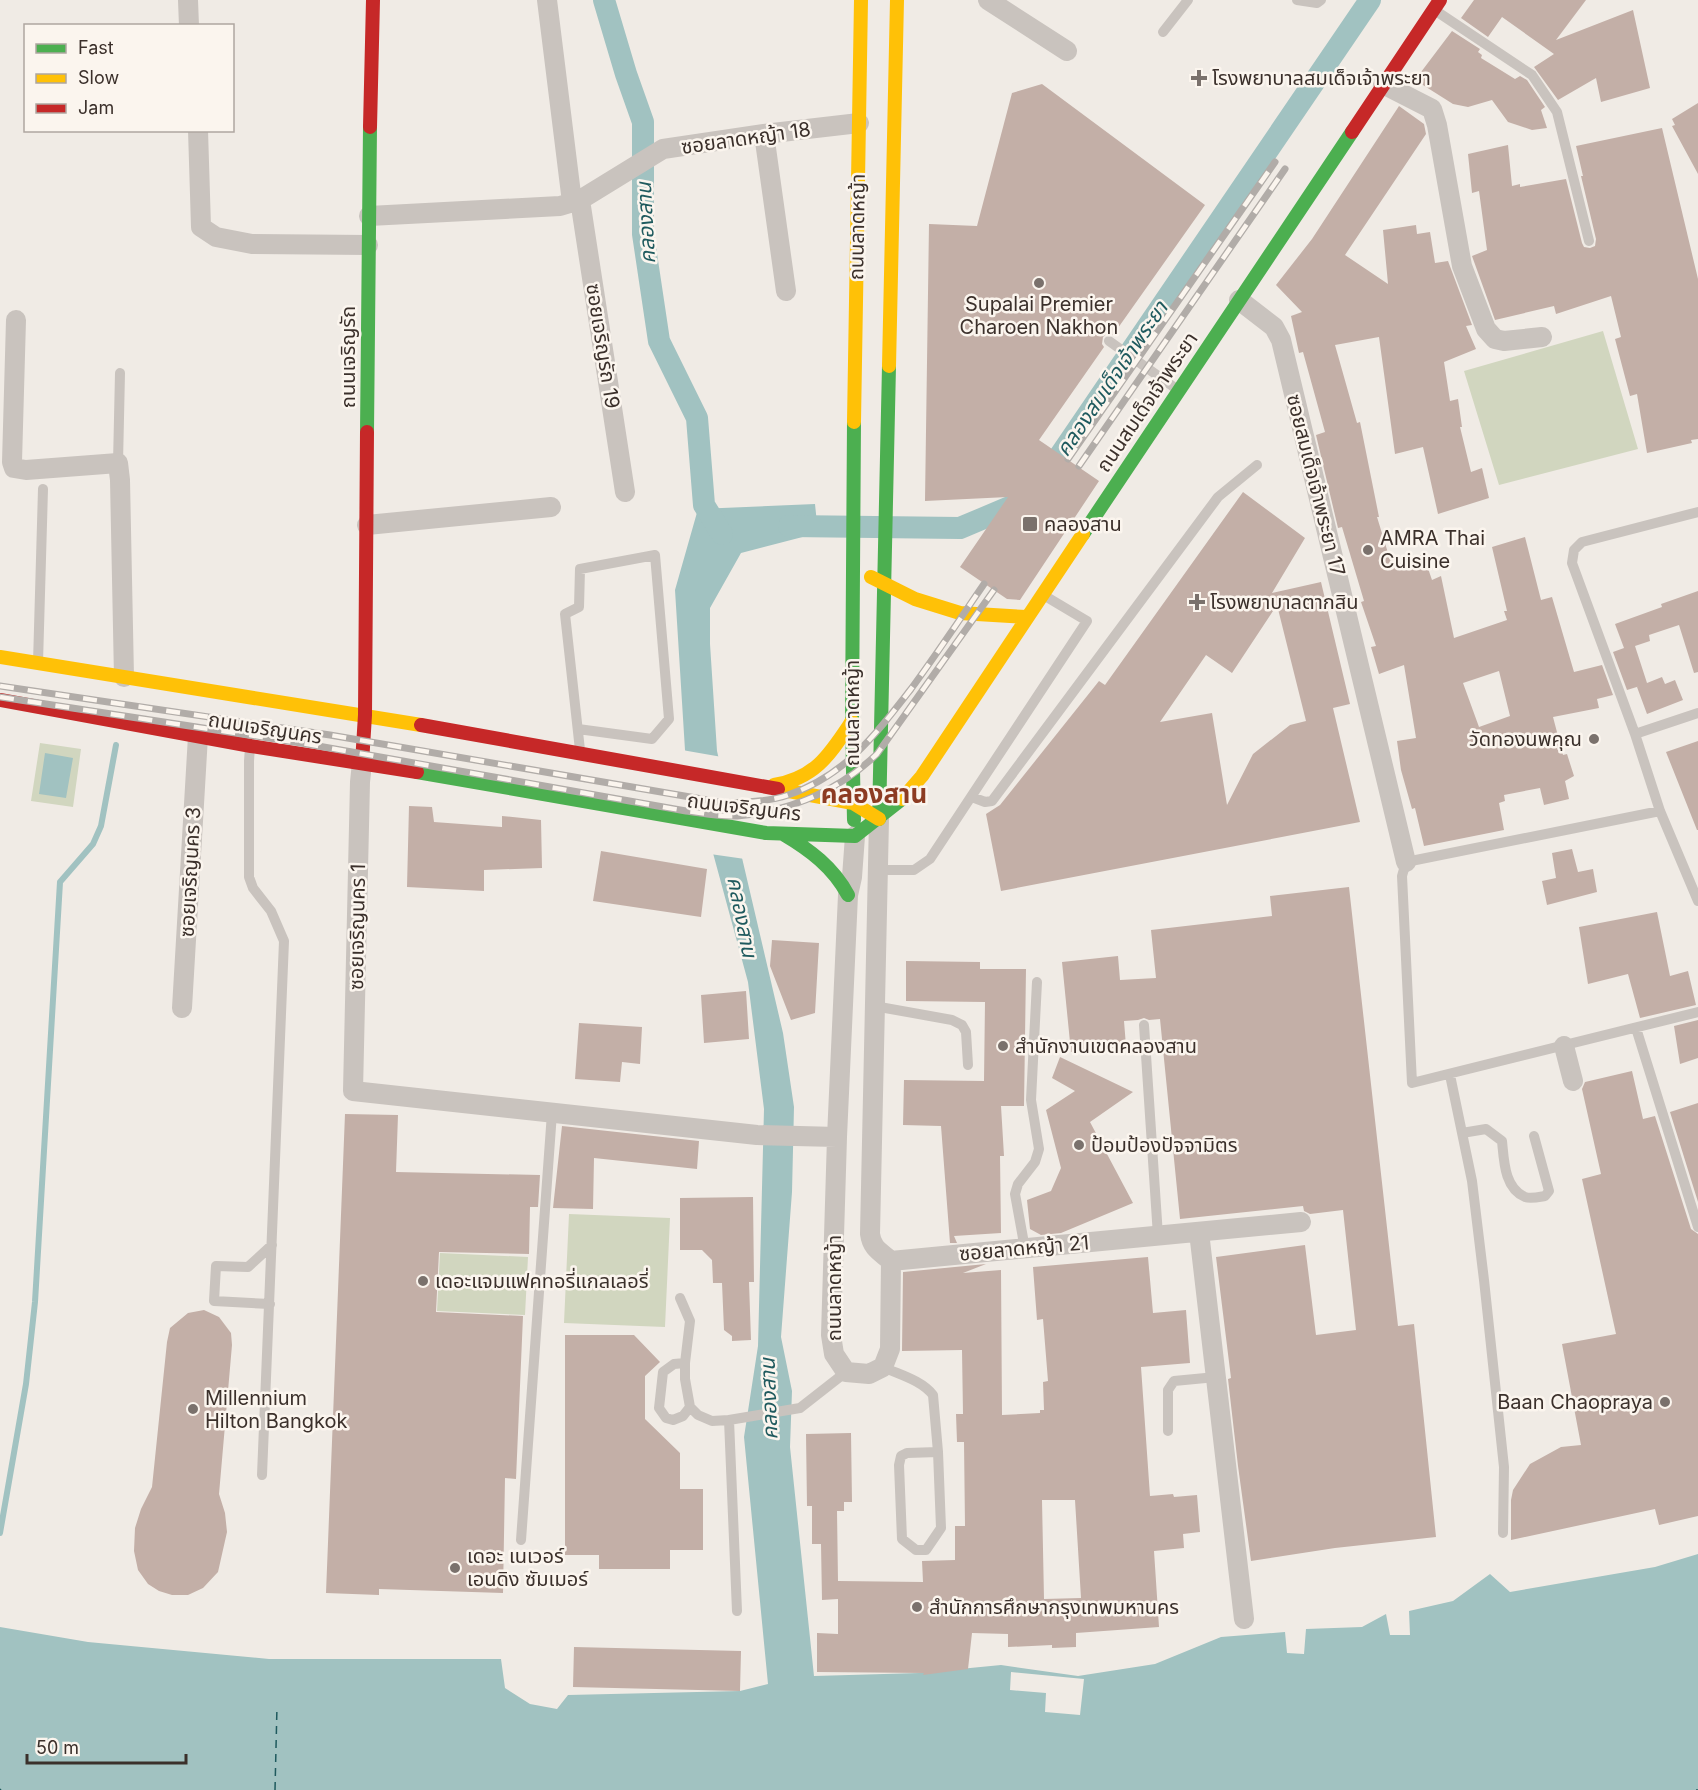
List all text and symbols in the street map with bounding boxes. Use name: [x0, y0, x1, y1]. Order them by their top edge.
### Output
legend: [24, 24, 234, 132]
text: Fast: [78, 37, 114, 58]
place label: โรงพยาบาลสมเด็จเจ้าพระยา: [1212, 66, 1431, 90]
text: Slow: [78, 67, 119, 88]
marker: โรงพยาบาลสมเด็จเจ้าพระยา: [1190, 69, 1208, 87]
text: Jam: [78, 97, 114, 118]
street label: ซอยลาดหญ้า 18: [680, 117, 812, 159]
street label: ถนนลาดหญ้า: [844, 174, 870, 280]
water label: คลองสาน: [631, 180, 660, 264]
marker: Supalai Premier Charoen Nakhon: [1032, 276, 1046, 290]
street label: ซอยเจริญรัถ 19: [581, 282, 625, 410]
place label: Supalai Premier Charoen Nakhon: [960, 292, 1118, 339]
water label: คลองสมเด็จเจ้าพระยา: [1050, 295, 1173, 461]
street label: ถนนเจริญรัถ: [336, 306, 360, 408]
street label: ถนนสมเด็จเจ้าพระยา: [1091, 328, 1203, 476]
street label: ซอยสมเด็จเจ้าพระยา 17: [1282, 392, 1350, 578]
place label: คลองสาน: [1044, 512, 1122, 536]
marker: คลองสาน: [1021, 515, 1039, 533]
place label: AMRA Thai Cuisine: [1380, 526, 1485, 573]
marker: AMRA Thai Cuisine: [1361, 543, 1375, 557]
place label: โรงพยาบาลตากสิน: [1210, 590, 1359, 614]
marker: โรงพยาบาลตากสิน: [1188, 593, 1206, 611]
street label: ถนนลาดหญ้า: [840, 660, 864, 766]
street label: ถนนเจริญนคร: [206, 707, 324, 749]
place label: วัดทองนพคุณ: [1469, 727, 1582, 751]
marker: วัดทองนพคุณ: [1587, 732, 1601, 746]
district label: คลองสาน: [821, 778, 927, 809]
street label: ถนนเจริญนคร: [686, 788, 802, 826]
street label: ซอยเจริญนคร 3: [175, 806, 205, 938]
street label: ซอยเจริญนคร 1: [344, 864, 370, 990]
water label: คลองสาน: [722, 874, 763, 960]
place label: สำนักงานเขตคลองสาน: [1015, 1034, 1197, 1058]
marker: สำนักงานเขตคลองสาน: [996, 1039, 1010, 1053]
place label: ป้อมป้องปัจจามิตร: [1091, 1133, 1237, 1157]
marker: ป้อมป้องปัจจามิตร: [1072, 1138, 1086, 1152]
street label: ซอยลาดหญ้า 21: [958, 1230, 1090, 1266]
street label: ถนนลาดหญ้า: [822, 1235, 846, 1341]
place label: เดอะแจมแฟคทอรี่แกลเลอรี่: [435, 1267, 648, 1293]
marker: เดอะแจมแฟคทอรี่แกลเลอรี่: [416, 1274, 430, 1288]
water label: คลองสาน: [755, 1357, 782, 1440]
place label: Millennium Hilton Bangkok: [205, 1386, 348, 1433]
place label: Baan Chaopraya: [1497, 1390, 1653, 1414]
marker: Baan Chaopraya: [1658, 1395, 1672, 1409]
marker: Millennium Hilton Bangkok: [186, 1402, 200, 1416]
place label: เดอะ เนเวอร์ เอนดิง ซัมเมอร์: [467, 1544, 589, 1591]
marker: เดอะ เนเวอร์ เอนดิง ซัมเมอร์: [448, 1561, 462, 1575]
place label: สำนักการศึกษากรุงเทพมหานคร: [929, 1595, 1179, 1619]
marker: สำนักการศึกษากรุงเทพมหานคร: [910, 1600, 924, 1614]
scale bar: [27, 1727, 186, 1765]
text: 50 m: [36, 1737, 79, 1758]

